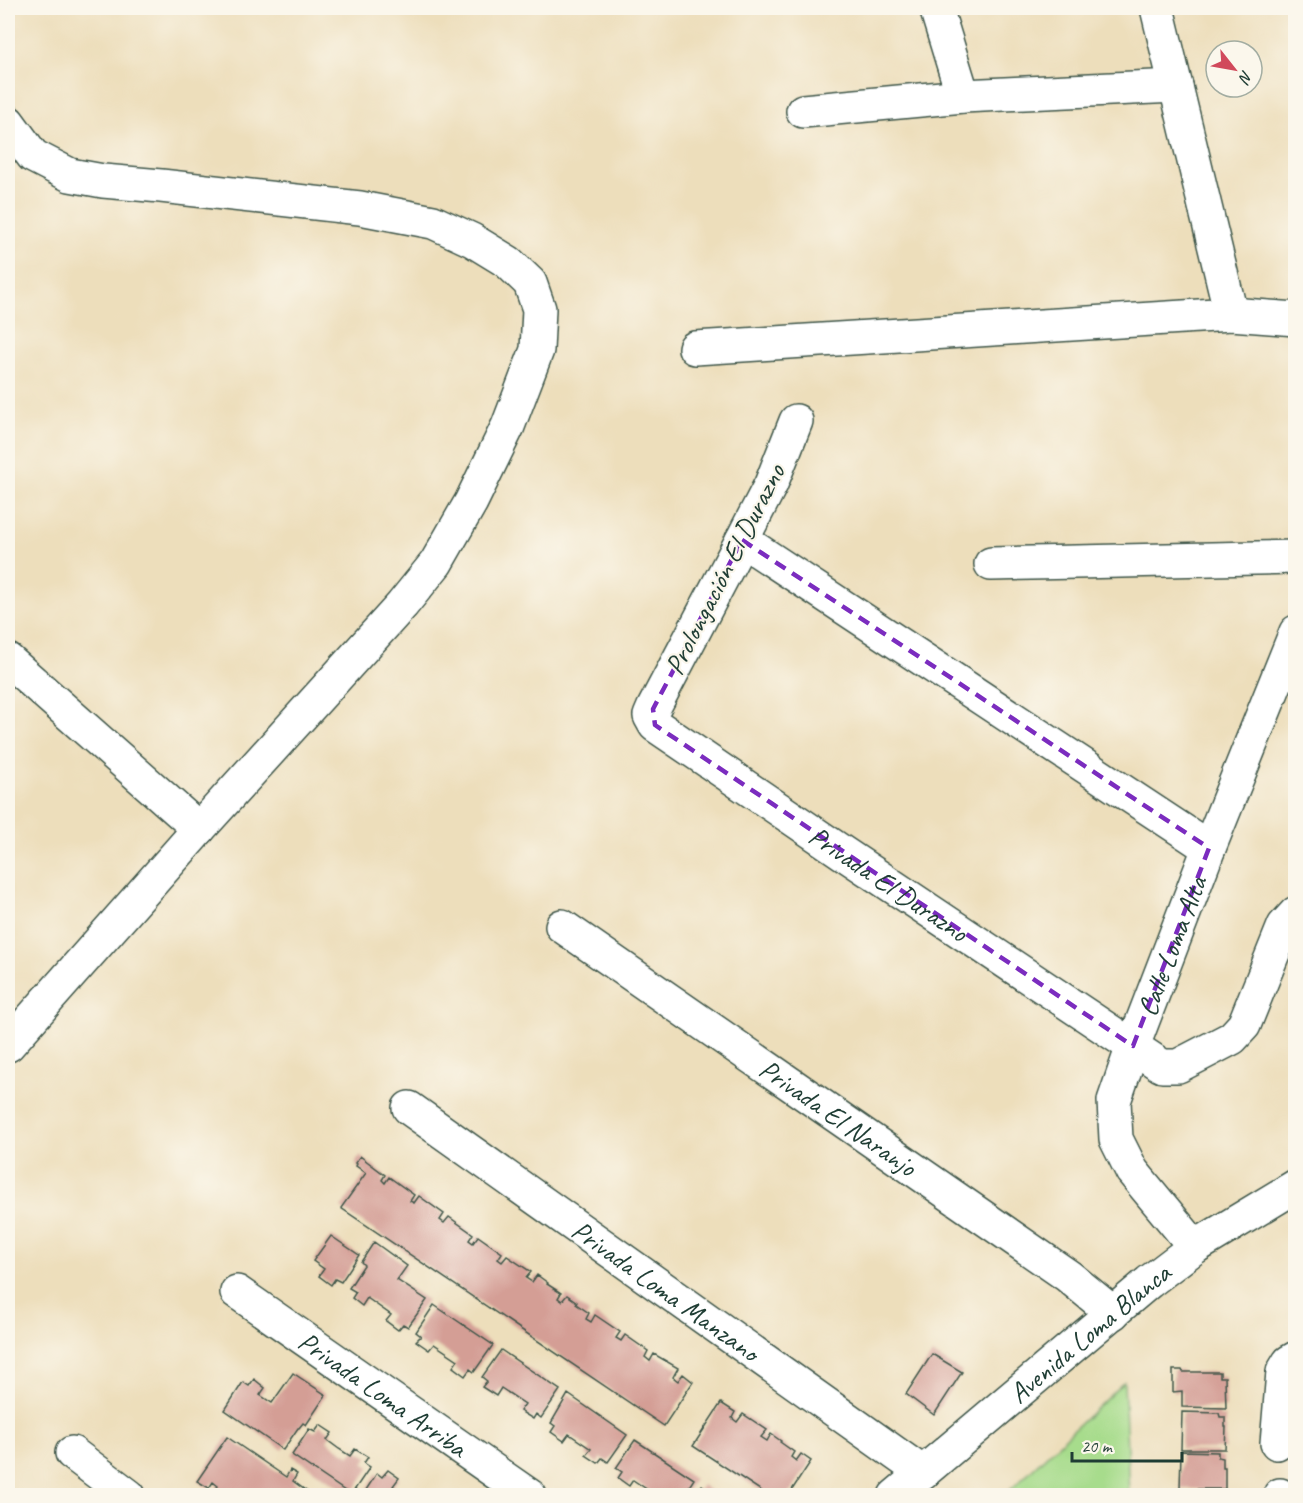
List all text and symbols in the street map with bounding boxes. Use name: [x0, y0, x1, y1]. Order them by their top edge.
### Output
north arrow: [1204, 39, 1264, 99]
text: N: [1233, 67, 1257, 88]
street label: Prolongación El Durazno: [656, 456, 794, 680]
street label: Privada El Durazno: [802, 818, 976, 951]
street label: Calle Loma Alta: [1129, 870, 1215, 1021]
street label: Privada El Naranjo: [753, 1051, 925, 1185]
street label: Privada Loma Manzano: [565, 1212, 769, 1371]
street label: Avenida Loma Blanca: [1002, 1254, 1179, 1411]
street label: Privada Loma Arriba: [292, 1323, 475, 1466]
scale bar: [1072, 1425, 1182, 1463]
text: 20 m: [1081, 1435, 1114, 1457]

